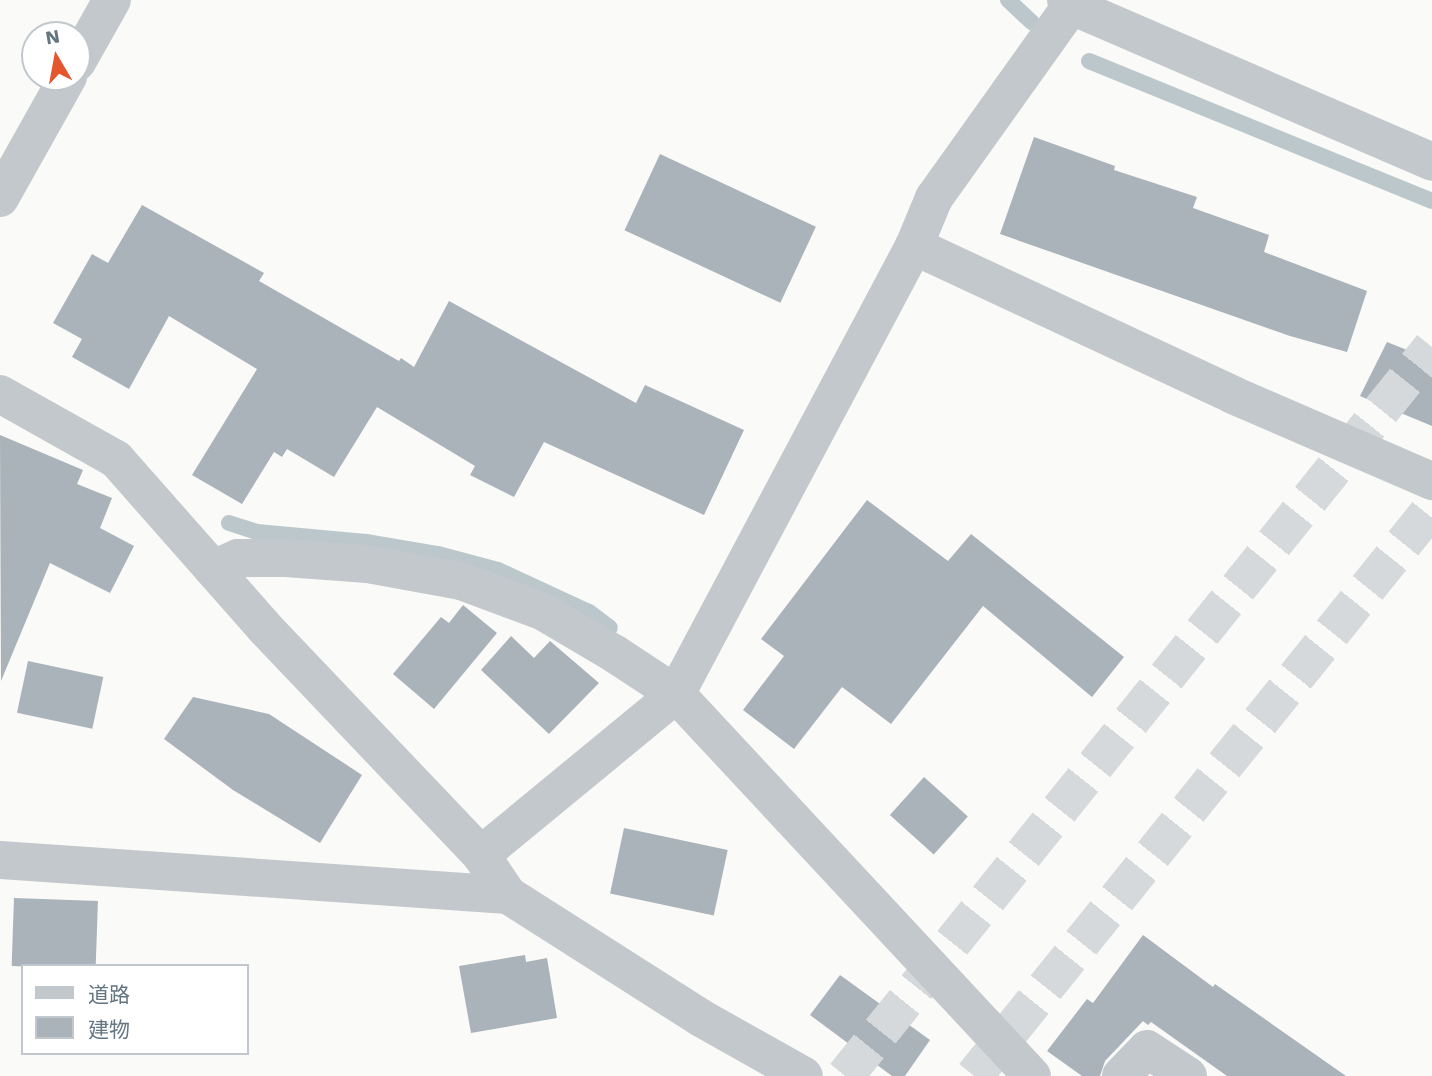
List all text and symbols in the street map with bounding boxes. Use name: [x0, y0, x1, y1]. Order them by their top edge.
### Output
north arrow: [21, 21, 91, 91]
text: N: [44, 24, 62, 49]
legend: [21, 964, 248, 1055]
text: 道路: [88, 982, 130, 1007]
text: 建物: [88, 1017, 130, 1042]

